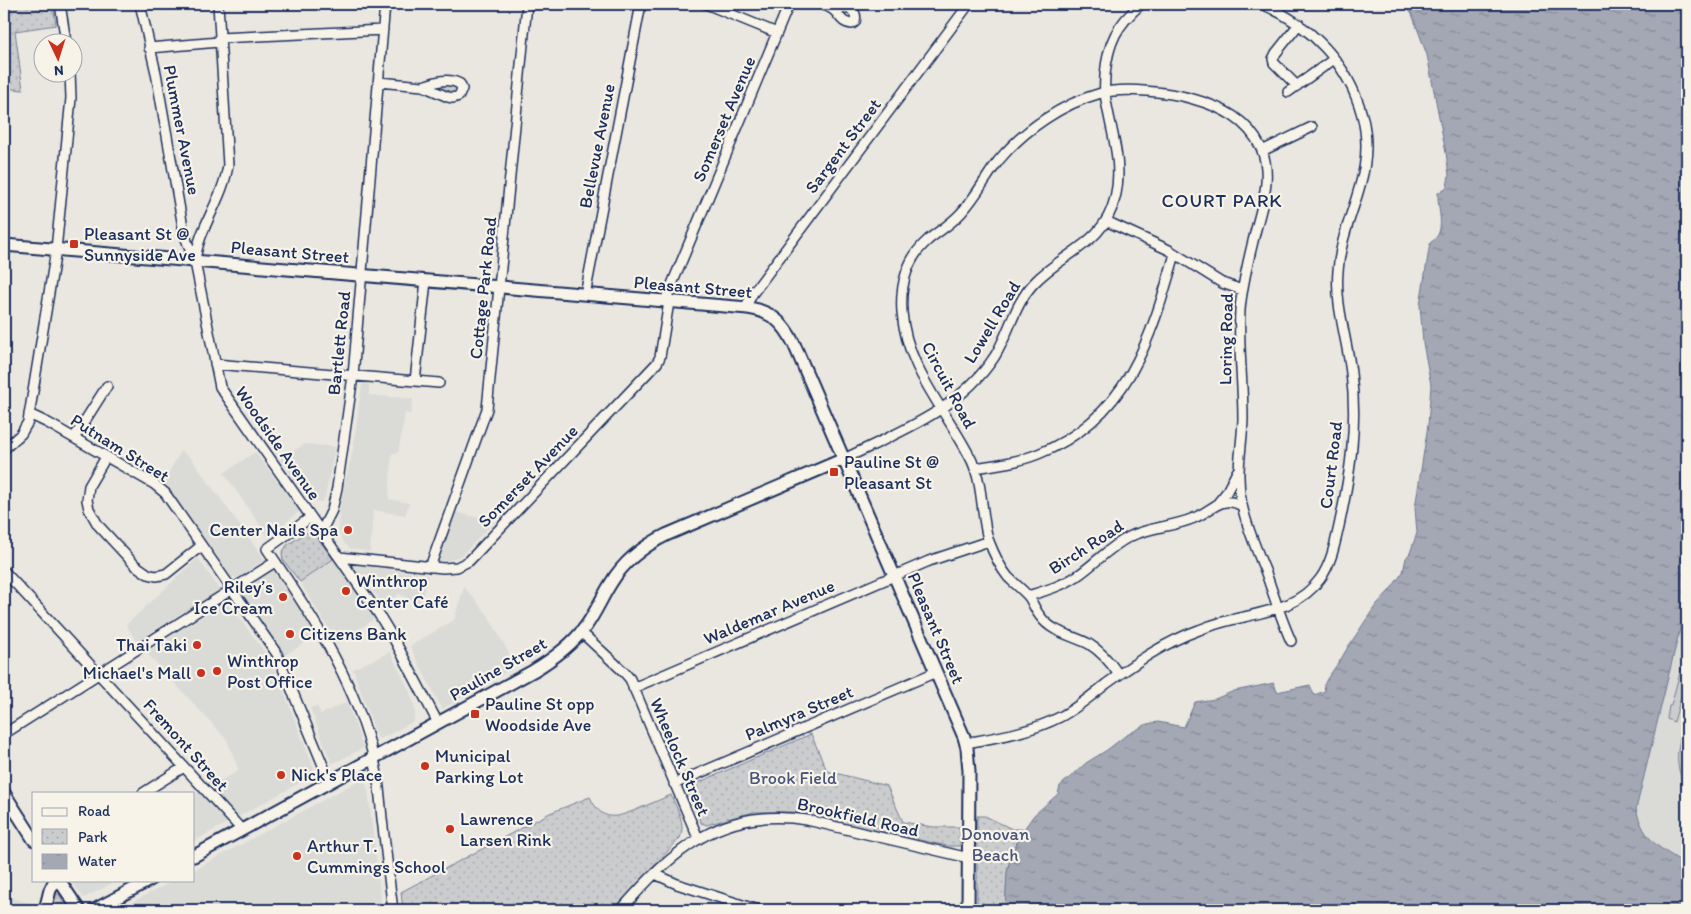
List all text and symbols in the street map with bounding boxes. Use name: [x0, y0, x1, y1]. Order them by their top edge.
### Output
north arrow: [32, 32, 82, 82]
street label: Somerset Avenue: [688, 53, 760, 185]
text: N: [54, 62, 64, 79]
street label: Plummer Avenue: [159, 63, 205, 197]
street label: Bellevue Avenue: [574, 82, 620, 210]
street label: Sargent Street: [800, 94, 886, 198]
district label: COURT PARK: [1161, 189, 1283, 212]
street label: Cottage Park Road: [465, 216, 501, 360]
place label: Pleasant St @ Sunnyside Ave: [84, 223, 196, 266]
street label: Pleasant Street: [230, 236, 351, 268]
marker: Pleasant St @ Sunnyside Ave: [68, 238, 80, 250]
street label: Pleasant Street: [633, 271, 754, 303]
street label: Lowell Road: [959, 277, 1025, 367]
street label: Bartlett Road: [323, 290, 355, 396]
street label: Loring Road: [1214, 293, 1238, 385]
street label: Circuit Road: [917, 338, 981, 432]
street label: Woodside Avenue: [230, 382, 326, 504]
street label: Putnam Street: [67, 409, 174, 487]
street label: Somerset Avenue: [473, 420, 583, 532]
street label: Court Road: [1315, 420, 1347, 510]
place label: Pauline St @ Pleasant St: [844, 451, 939, 494]
marker: Pauline St @ Pleasant St: [828, 466, 840, 478]
street label: Birch Road: [1044, 515, 1128, 579]
place label: Center Nails Spa: [209, 519, 338, 541]
marker: Center Nails Spa: [342, 524, 354, 536]
street label: Pleasant Street: [903, 569, 969, 687]
place label: Winthrop Center Café: [356, 570, 449, 613]
street label: Waldemar Avenue: [700, 574, 838, 650]
place label: Riley’s Ice Cream: [194, 576, 273, 619]
marker: Winthrop Center Café: [340, 585, 352, 597]
marker: Riley’s Ice Cream: [277, 591, 289, 603]
place label: Citizens Bank: [300, 623, 407, 645]
marker: Citizens Bank: [284, 628, 296, 640]
street label: Pauline Street: [445, 632, 551, 706]
place label: Thai Taki: [116, 634, 187, 656]
marker: Thai Taki: [191, 639, 203, 651]
place label: Winthrop Post Office: [227, 650, 313, 693]
place label: Michael's Mall: [83, 662, 191, 684]
marker: Winthrop Post Office: [211, 665, 223, 677]
marker: Michael's Mall: [195, 667, 207, 679]
street label: Palmyra Street: [742, 680, 857, 746]
place label: Pauline St opp Woodside Ave: [485, 693, 594, 736]
street label: Fremont Street: [139, 694, 234, 796]
street label: Wheelock Street: [645, 695, 715, 820]
marker: Pauline St opp Woodside Ave: [469, 708, 481, 720]
place label: Municipal Parking Lot: [435, 745, 524, 788]
marker: Municipal Parking Lot: [419, 760, 431, 772]
place label: Nick's Place: [291, 764, 382, 786]
park label: Brook Field: [749, 767, 837, 789]
marker: Nick's Place: [275, 769, 287, 781]
legend: [32, 792, 195, 882]
street label: Brookfield Road: [795, 792, 921, 842]
text: Road: [78, 802, 111, 820]
place label: Lawrence Larsen Rink: [460, 808, 551, 851]
marker: Lawrence Larsen Rink: [444, 823, 456, 835]
park label: Donovan Beach: [961, 823, 1029, 866]
text: Park: [78, 828, 108, 846]
place label: Arthur T. Cummings School: [307, 835, 446, 878]
marker: Arthur T. Cummings School: [291, 850, 303, 862]
text: Water: [78, 852, 117, 870]

